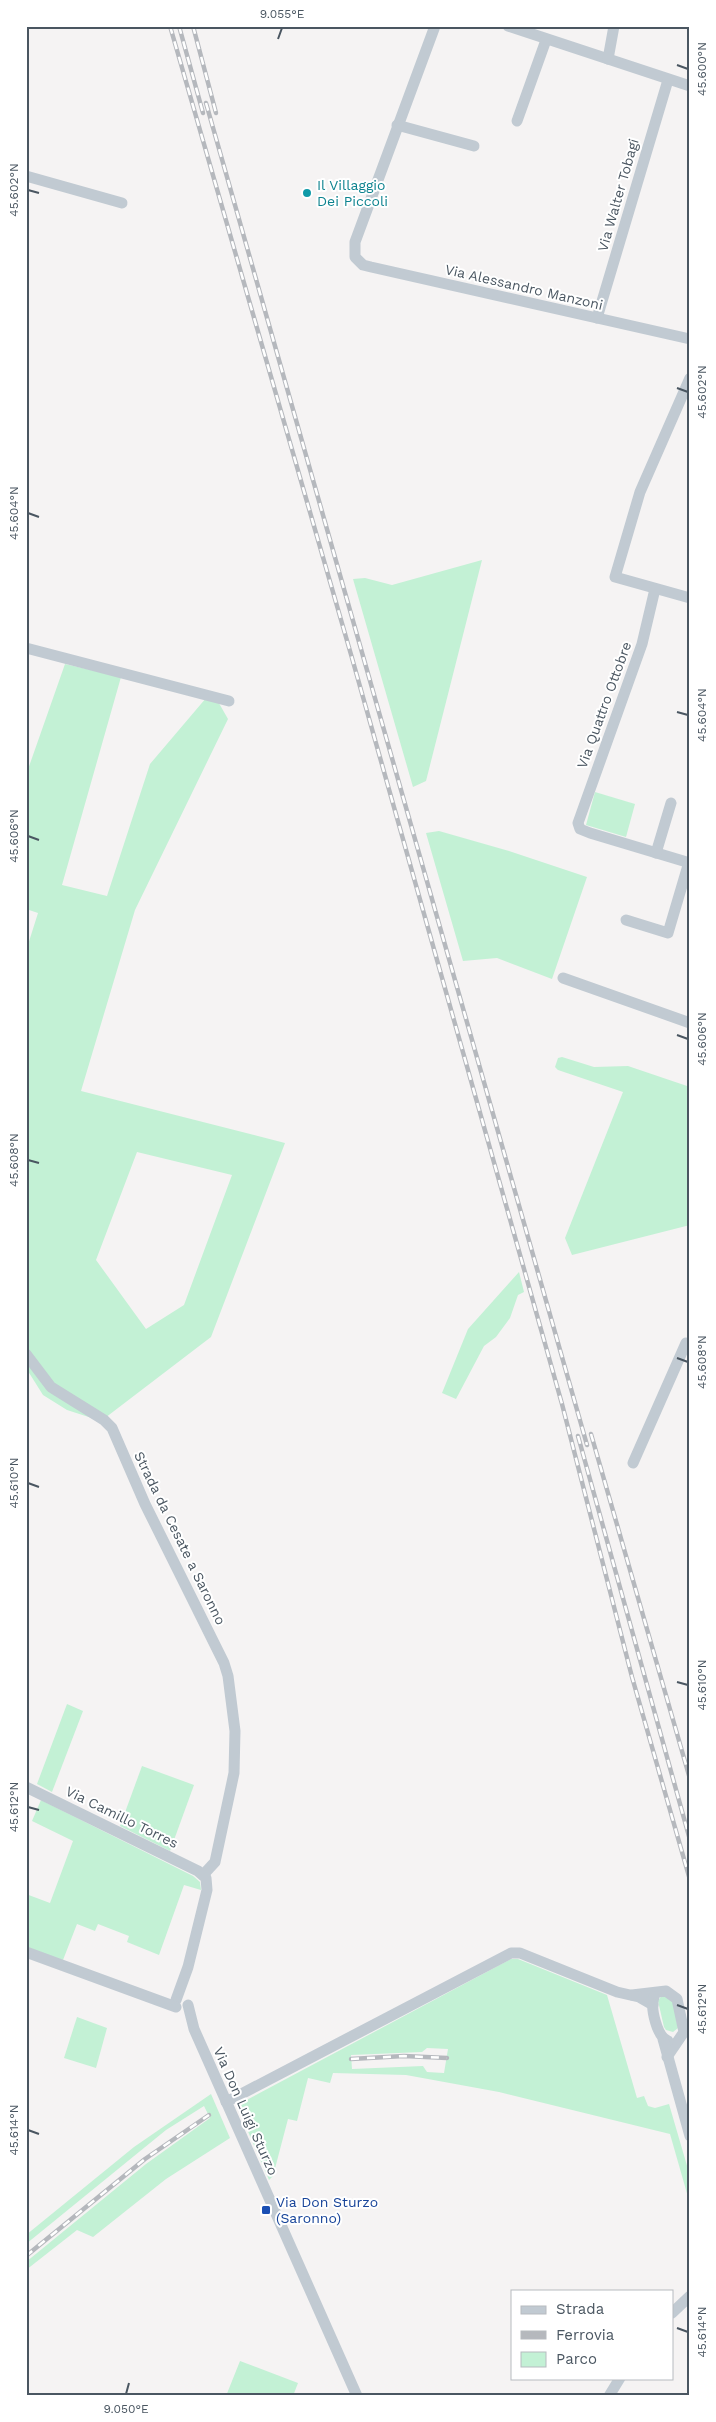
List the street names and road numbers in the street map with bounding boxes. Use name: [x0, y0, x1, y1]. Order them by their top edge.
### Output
street label: Via Walter Tobagi: [594, 137, 642, 253]
street label: Via Alessandro Manzoni: [443, 261, 605, 313]
street label: Via Quattro Ottobre: [574, 640, 634, 770]
street label: Strada da Cesate a Saronno: [131, 1449, 229, 1627]
street label: Via Camillo Torres: [63, 1783, 181, 1851]
street label: Via Don Luigi Sturzo: [211, 2044, 281, 2178]

